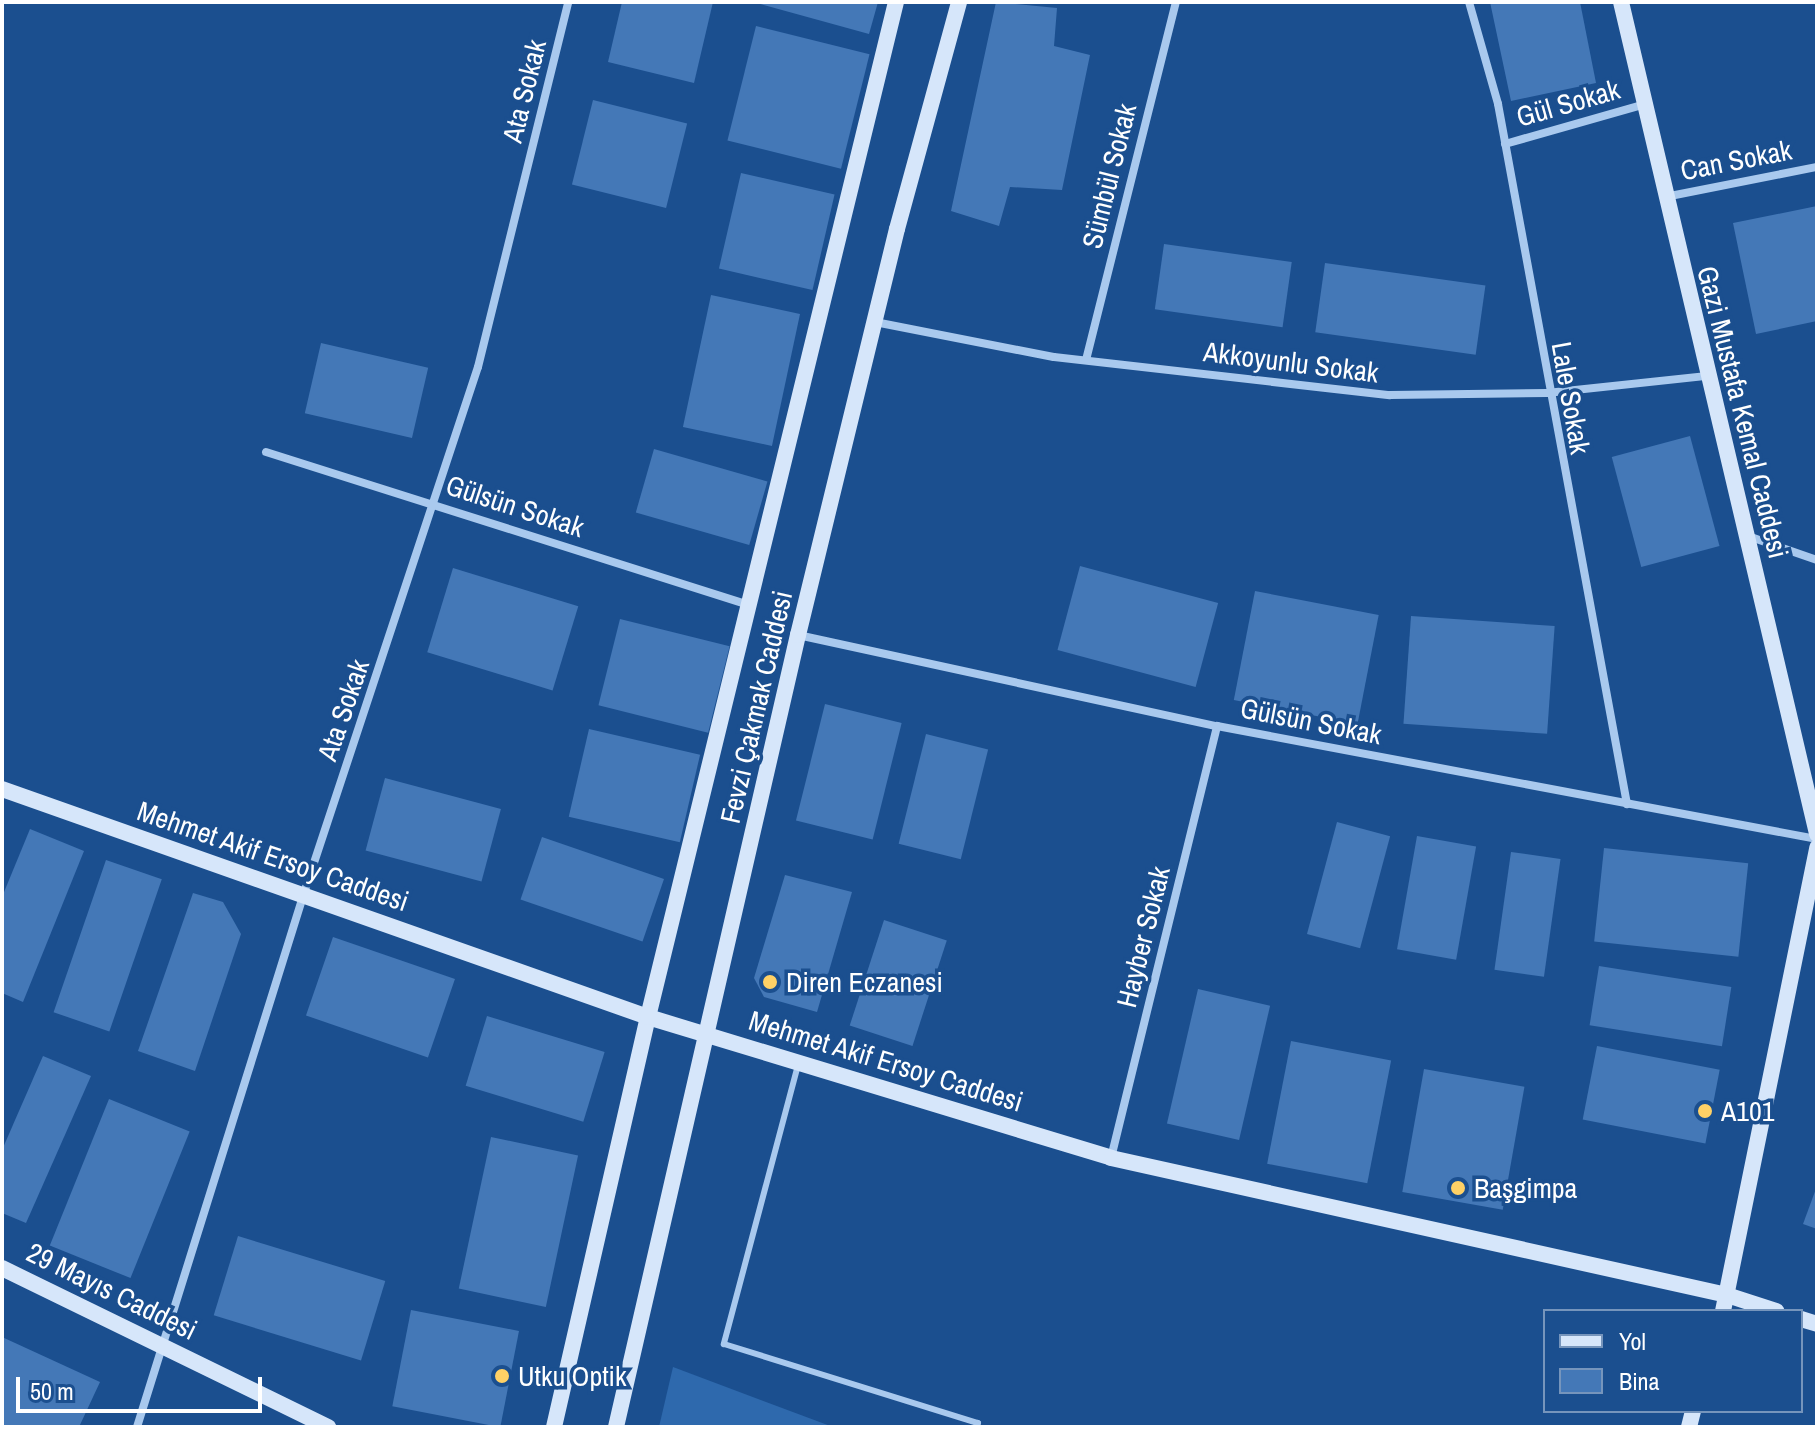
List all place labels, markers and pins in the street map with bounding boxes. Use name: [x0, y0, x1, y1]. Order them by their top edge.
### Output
place label: Diren Eczanesi: [786, 965, 943, 999]
marker: Diren Eczanesi: [761, 973, 779, 991]
place label: A101: [1721, 1094, 1775, 1128]
marker: A101: [1696, 1102, 1714, 1120]
place label: Başgimpa: [1474, 1171, 1577, 1205]
marker: Başgimpa: [1449, 1179, 1467, 1197]
place label: Utku Optik: [518, 1359, 626, 1393]
marker: Utku Optik: [493, 1367, 511, 1385]

